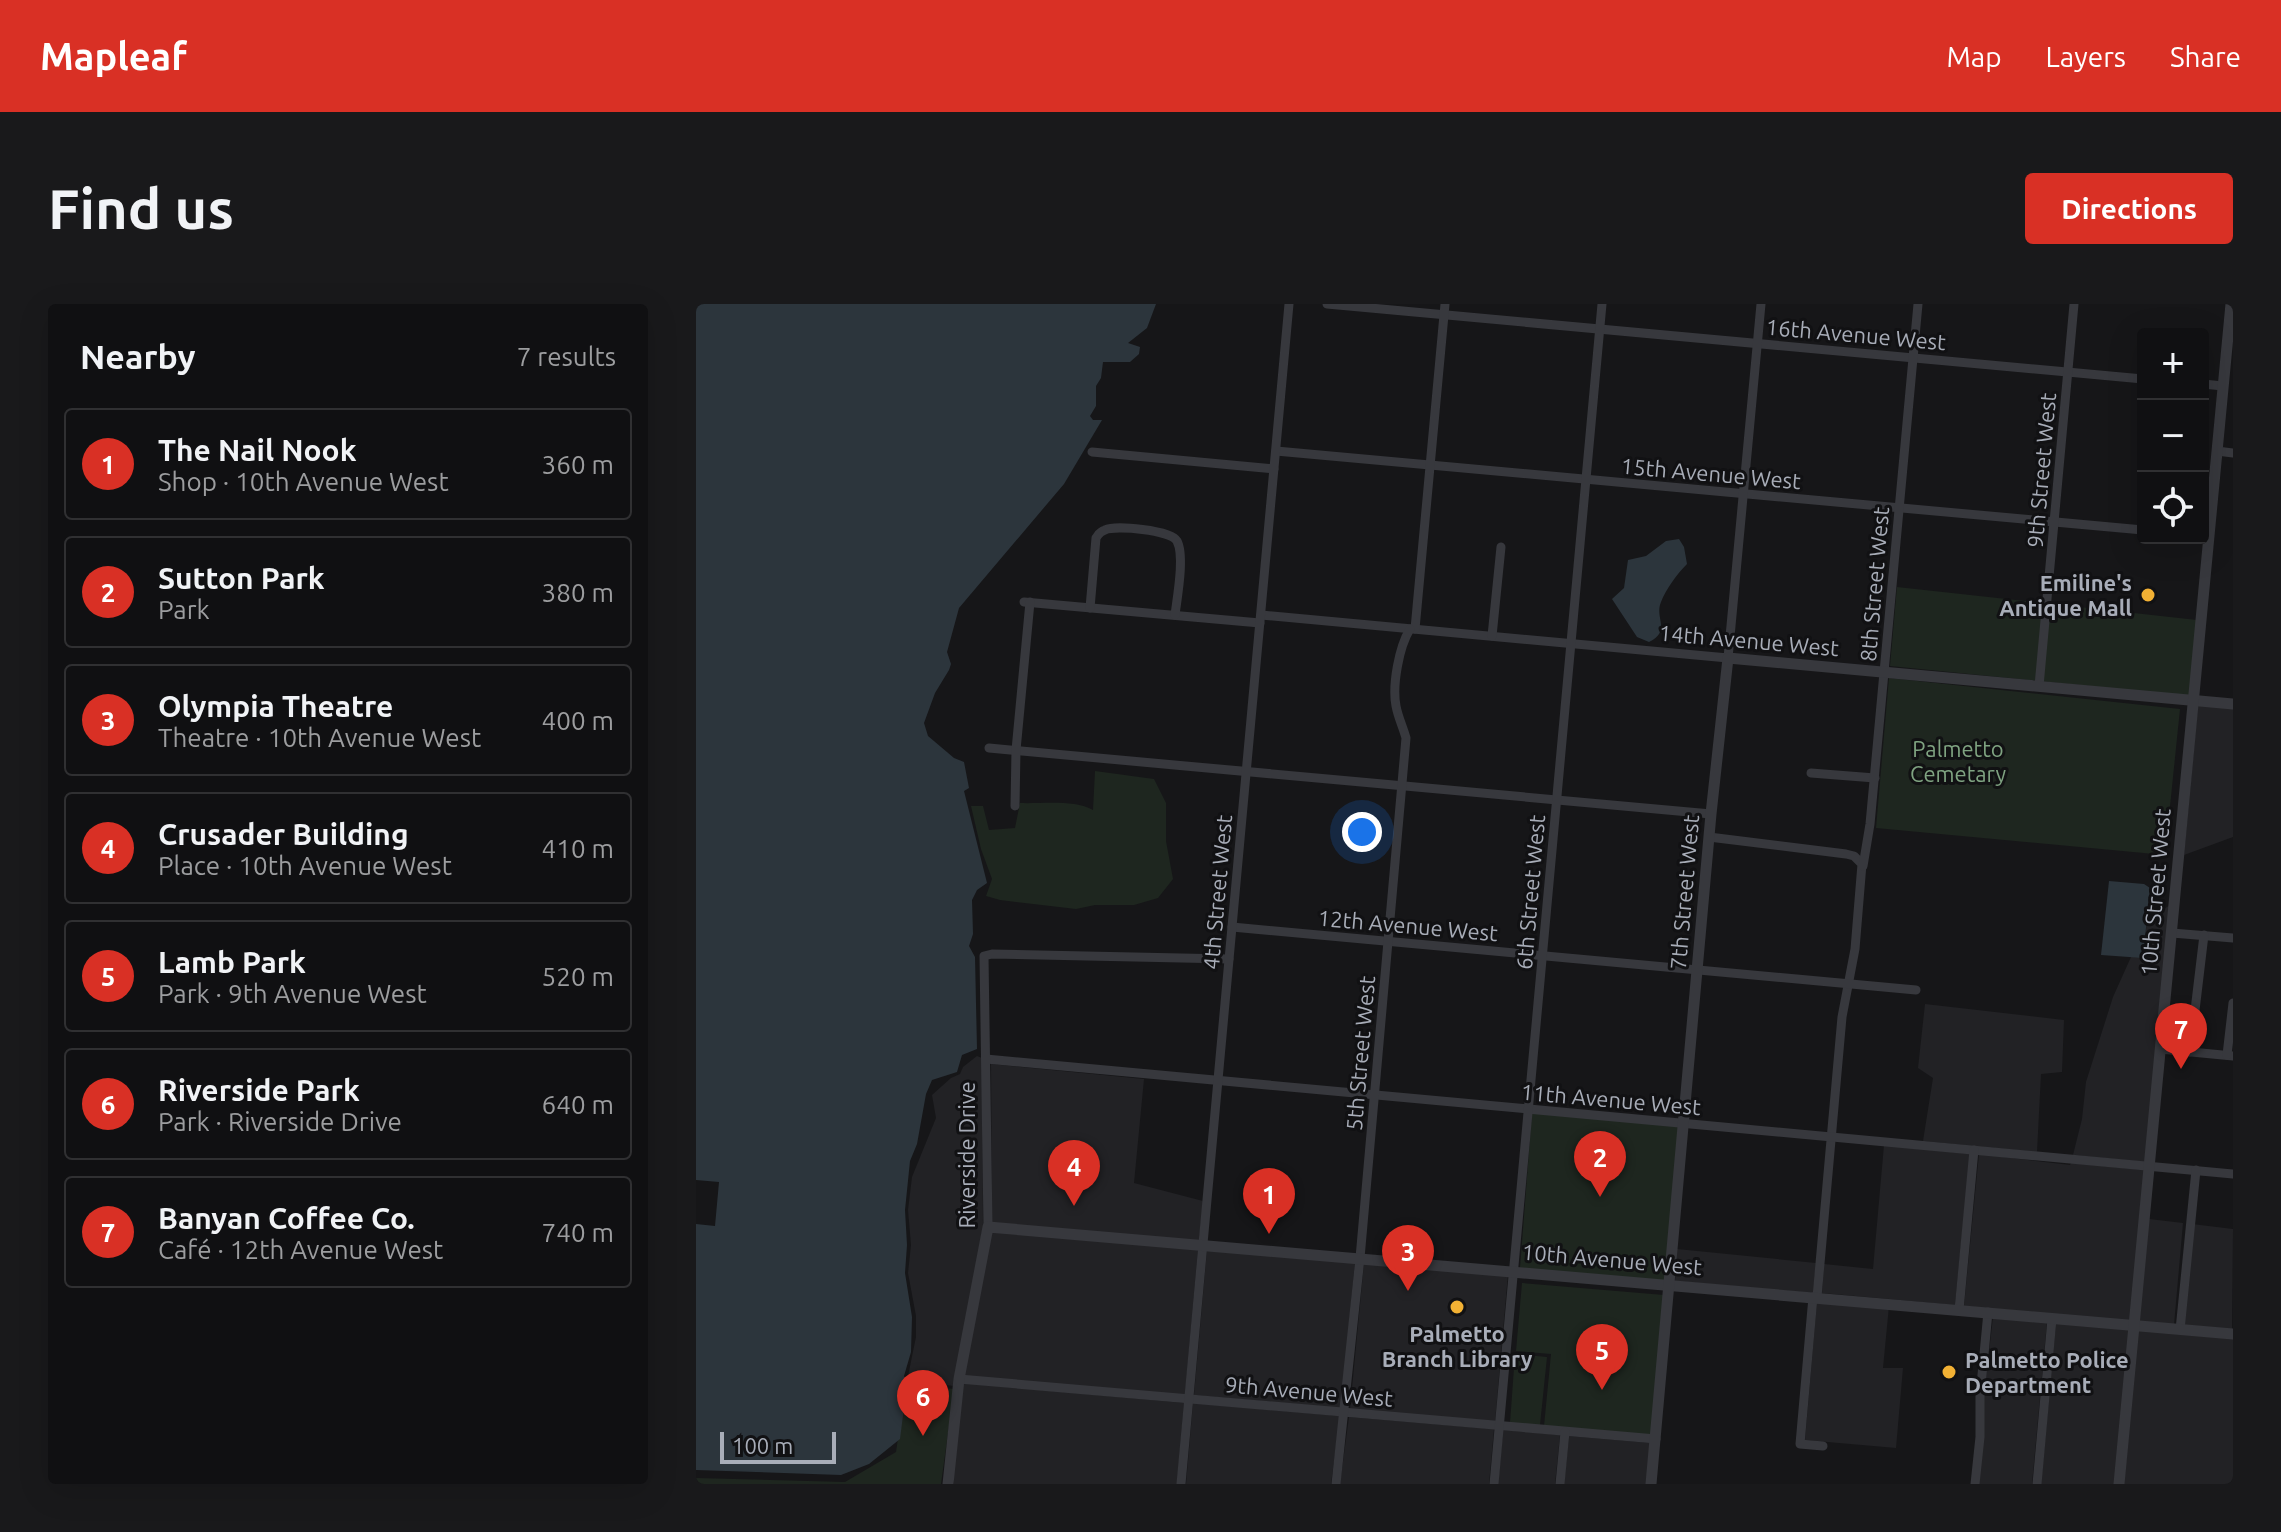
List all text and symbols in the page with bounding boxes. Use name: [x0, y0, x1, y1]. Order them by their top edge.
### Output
text: Mapleaf: [40, 35, 187, 77]
text: Map: [1946, 41, 2002, 72]
text: Layers: [2046, 41, 2126, 72]
text: Share: [2170, 41, 2241, 72]
button: Directions: [2025, 173, 2233, 244]
text: Find us: [48, 177, 234, 240]
street label: 16th Avenue West: [1765, 314, 1947, 354]
map controls: [2137, 328, 2209, 544]
button: +: [2137, 328, 2209, 400]
text: Nearby: [80, 337, 195, 375]
text: 7 results: [517, 342, 616, 371]
street label: 9th Street West: [2022, 391, 2060, 549]
button: −: [2137, 400, 2209, 472]
text: The Nail Nook: [158, 433, 356, 467]
text: 1: [101, 450, 115, 479]
text: 360 m: [542, 450, 614, 479]
street label: 15th Avenue West: [1620, 453, 1802, 493]
text: Shop · 10th Avenue West: [158, 467, 449, 496]
button: locate: [2137, 472, 2209, 544]
street label: 8th Street West: [1855, 505, 1893, 663]
text: Sutton Park: [158, 561, 325, 595]
place label: Emiline's Antique Mall: [1999, 570, 2132, 620]
text: 2: [101, 578, 115, 607]
text: 380 m: [542, 578, 614, 607]
marker: Emiline's Antique Mall: [2139, 586, 2157, 604]
text: Park: [158, 595, 210, 624]
street label: 14th Avenue West: [1658, 620, 1840, 660]
text: Olympia Theatre: [158, 689, 393, 723]
text: 3: [101, 706, 115, 735]
text: 400 m: [542, 706, 614, 735]
text: Theatre · 10th Avenue West: [158, 723, 481, 752]
park label: Palmetto Cemetary: [1910, 736, 2006, 786]
street label: 10th Street West: [2135, 807, 2175, 977]
your location: [1342, 812, 1382, 852]
street label: 4th Street West: [1198, 813, 1236, 971]
street label: 6th Street West: [1511, 813, 1549, 971]
street label: 7th Street West: [1665, 813, 1703, 971]
text: Crusader Building: [158, 817, 409, 851]
text: 4: [101, 834, 115, 863]
text: 410 m: [542, 834, 614, 863]
text: Place · 10th Avenue West: [158, 851, 452, 880]
street label: 12th Avenue West: [1317, 905, 1499, 945]
text: Lamb Park: [158, 945, 306, 979]
text: 5: [101, 962, 115, 991]
text: 520 m: [542, 962, 614, 991]
street label: 5th Street West: [1341, 974, 1379, 1132]
text: Park · 9th Avenue West: [158, 979, 427, 1008]
pin: 7: [2155, 1003, 2207, 1069]
text: Riverside Park: [158, 1073, 360, 1107]
street label: 11th Avenue West: [1520, 1079, 1702, 1119]
street label: Riverside Drive: [954, 1081, 979, 1229]
text: 6: [101, 1090, 115, 1119]
text: 640 m: [542, 1090, 614, 1119]
text: Park · Riverside Drive: [158, 1107, 402, 1136]
pin: 2: [1574, 1131, 1626, 1197]
pin: 4: [1048, 1140, 1100, 1206]
pin: 1: [1243, 1168, 1295, 1234]
text: Banyan Coffee Co.: [158, 1201, 415, 1235]
text: 7: [101, 1218, 115, 1247]
text: 740 m: [542, 1218, 614, 1247]
pin: 3: [1382, 1225, 1434, 1291]
text: Café · 12th Avenue West: [158, 1235, 443, 1264]
street label: 10th Avenue West: [1521, 1239, 1703, 1279]
marker: Palmetto Branch Library: [1448, 1298, 1466, 1316]
place label: Palmetto Branch Library: [1382, 1321, 1533, 1371]
pin: 5: [1576, 1324, 1628, 1390]
place label: Palmetto Police Department: [1965, 1347, 2129, 1397]
marker: Palmetto Police Department: [1940, 1363, 1958, 1381]
pin: 6: [897, 1370, 949, 1436]
street label: 9th Avenue West: [1224, 1371, 1394, 1411]
scale bar: [720, 1428, 836, 1464]
text: 100 m: [732, 1433, 793, 1458]

